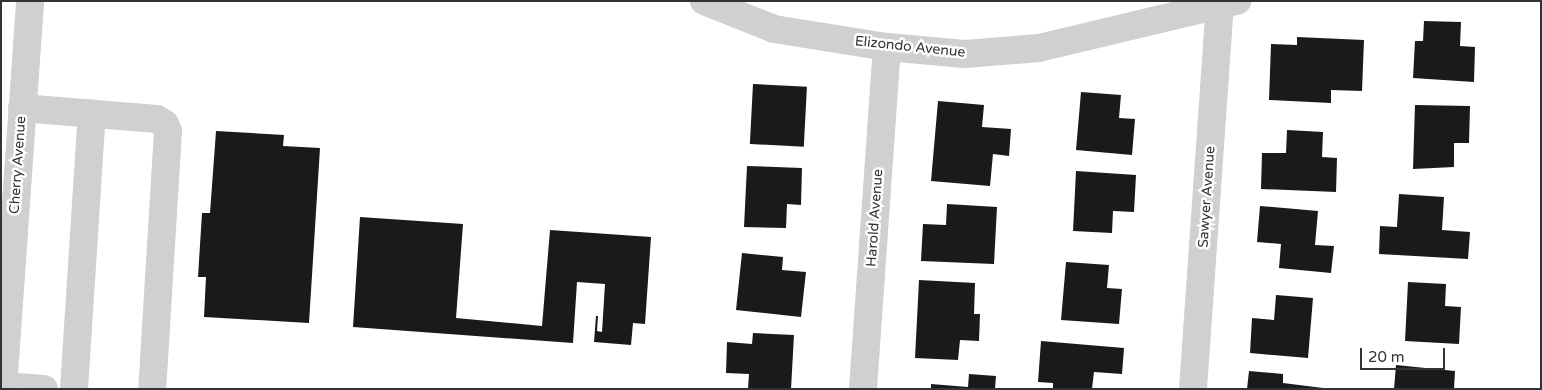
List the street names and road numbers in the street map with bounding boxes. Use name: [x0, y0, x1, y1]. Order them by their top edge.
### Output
street label: Elizondo Avenue: [854, 33, 966, 61]
street label: Cherry Avenue: [6, 115, 30, 215]
street label: Sawyer Avenue: [1195, 146, 1219, 248]
street label: Harold Avenue: [863, 168, 887, 268]

